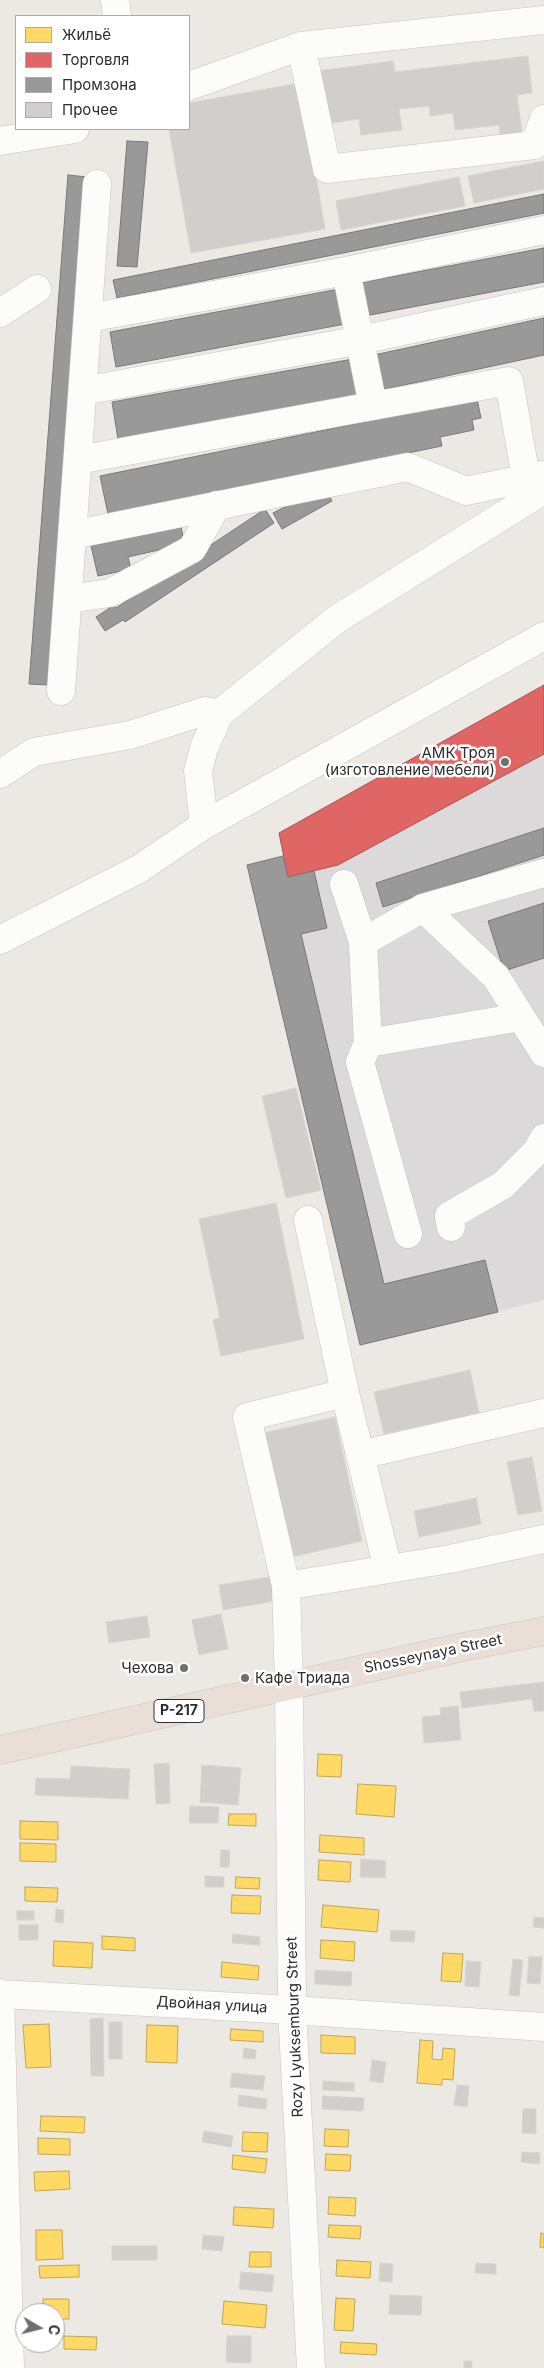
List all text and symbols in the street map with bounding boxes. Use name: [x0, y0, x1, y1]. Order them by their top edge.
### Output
legend: [15, 15, 190, 130]
text: Жильё: [62, 25, 111, 44]
text: Торговля: [62, 50, 129, 69]
text: Промзона: [62, 75, 137, 94]
text: Прочее: [62, 100, 118, 119]
place label: АМК Троя (изготовление мебели): [325, 744, 495, 779]
marker: АМК Троя (изготовление мебели): [499, 756, 511, 768]
street label: Shosseynaya Street: [362, 1631, 504, 1677]
place label: Чехова: [121, 1659, 174, 1677]
marker: Чехова: [178, 1662, 190, 1674]
place label: Кафе Триада: [255, 1669, 350, 1687]
marker: Кафе Триада: [239, 1672, 251, 1684]
road number: Р-217: [154, 1700, 204, 1722]
street label: Rozy Lyuksemburg Street: [283, 1936, 307, 2118]
street label: Двойная улица: [156, 1993, 268, 2017]
north arrow: [15, 2303, 65, 2353]
text: С: [45, 2324, 63, 2336]

